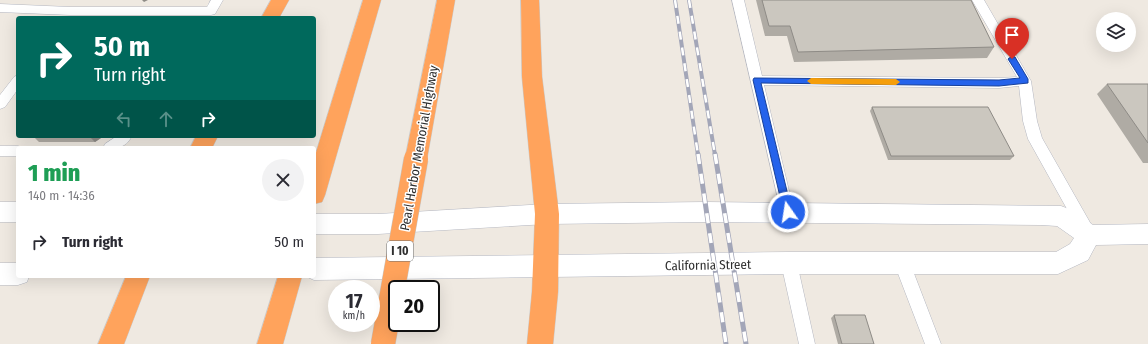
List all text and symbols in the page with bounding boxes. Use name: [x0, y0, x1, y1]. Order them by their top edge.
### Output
map controls: [1096, 12, 1136, 52]
button: layers: [1096, 12, 1136, 52]
pin: [995, 18, 1029, 59]
icon: arrive: [1001, 24, 1023, 46]
text: 50 m: [94, 30, 150, 63]
icon: right: [28, 32, 80, 84]
text: Turn right: [94, 64, 166, 86]
street label: Pearl Harbor Memorial Highway: [397, 64, 441, 232]
icon: left: [113, 108, 135, 130]
icon: ahead: [155, 108, 177, 130]
icon: right: [197, 108, 219, 130]
text: 1 min: [28, 159, 80, 187]
button: close: [262, 159, 304, 201]
text: 140 m · 14:36: [28, 188, 95, 203]
position arrow: [767, 191, 809, 233]
icon: right: [28, 231, 50, 253]
text: Turn right: [62, 233, 123, 251]
text: 50 m: [274, 233, 304, 251]
road number: I 10: [387, 241, 413, 261]
street label: California Street: [665, 257, 752, 273]
speed limit sign: 20: [388, 280, 440, 332]
text: 17: [346, 289, 362, 313]
text: km/h: [343, 310, 365, 322]

